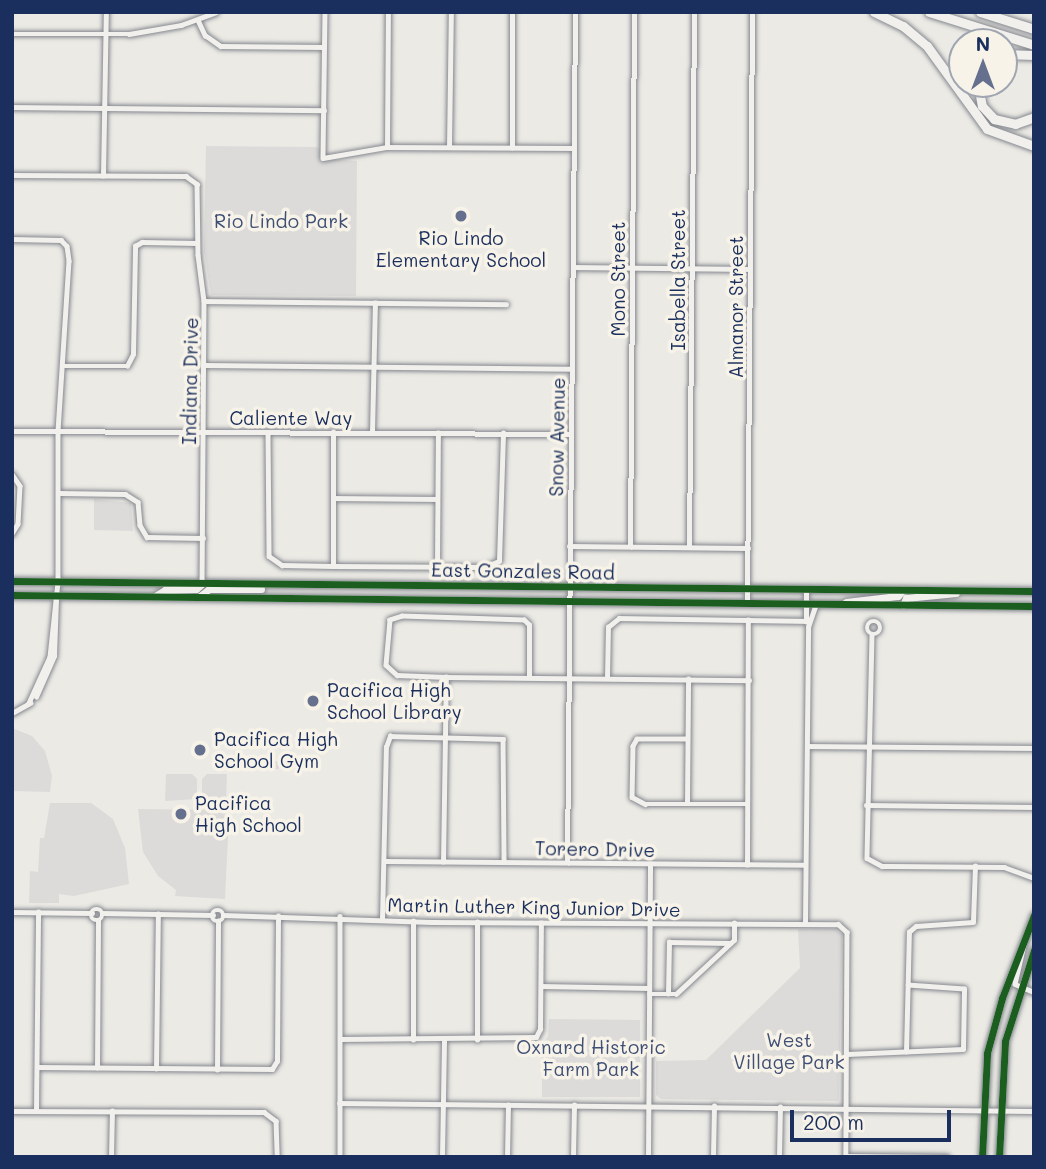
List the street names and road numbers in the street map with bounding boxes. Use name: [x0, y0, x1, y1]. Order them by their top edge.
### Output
street label: Isabella Street: [667, 209, 689, 351]
street label: Mono Street: [607, 222, 629, 336]
street label: Almanor Street: [725, 236, 747, 378]
street label: Indiana Drive: [177, 317, 203, 445]
street label: Snow Avenue: [545, 377, 569, 497]
street label: Caliente Way: [230, 407, 352, 429]
street label: East Gonzales Road: [431, 558, 615, 584]
street label: Torero Drive: [535, 837, 655, 861]
street label: Martin Luther King Junior Drive: [387, 893, 681, 921]

